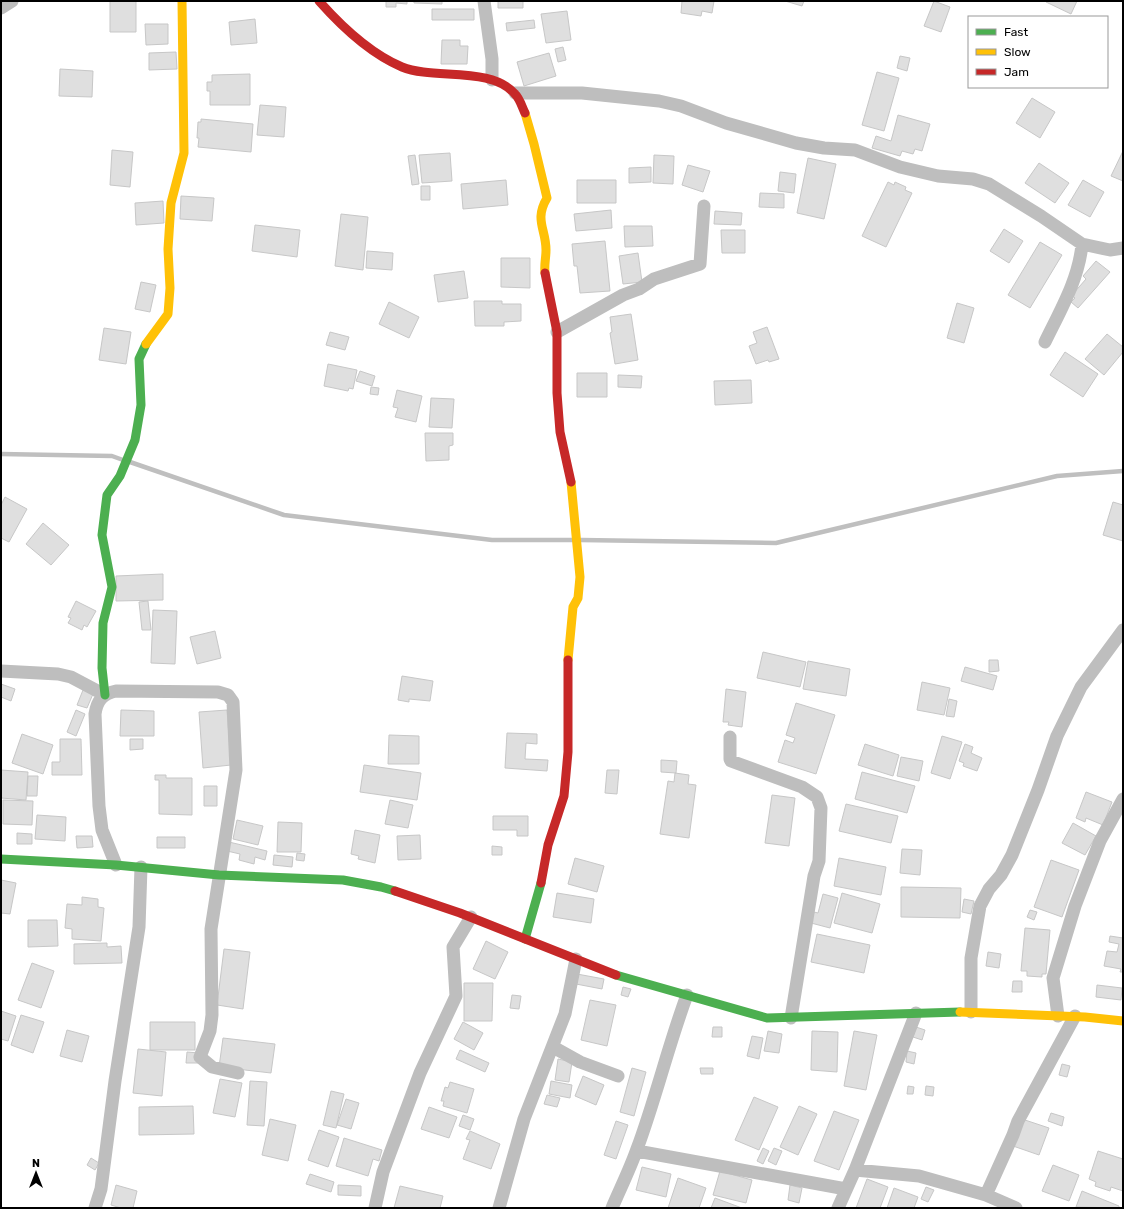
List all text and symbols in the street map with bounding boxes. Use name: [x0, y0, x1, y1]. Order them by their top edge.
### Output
legend: [968, 16, 1108, 88]
text: Fast: [1004, 25, 1028, 39]
text: Slow: [1004, 45, 1031, 59]
text: Jam: [1004, 65, 1029, 79]
north arrow: [16, 1153, 56, 1193]
text: N: [32, 1157, 40, 1170]

